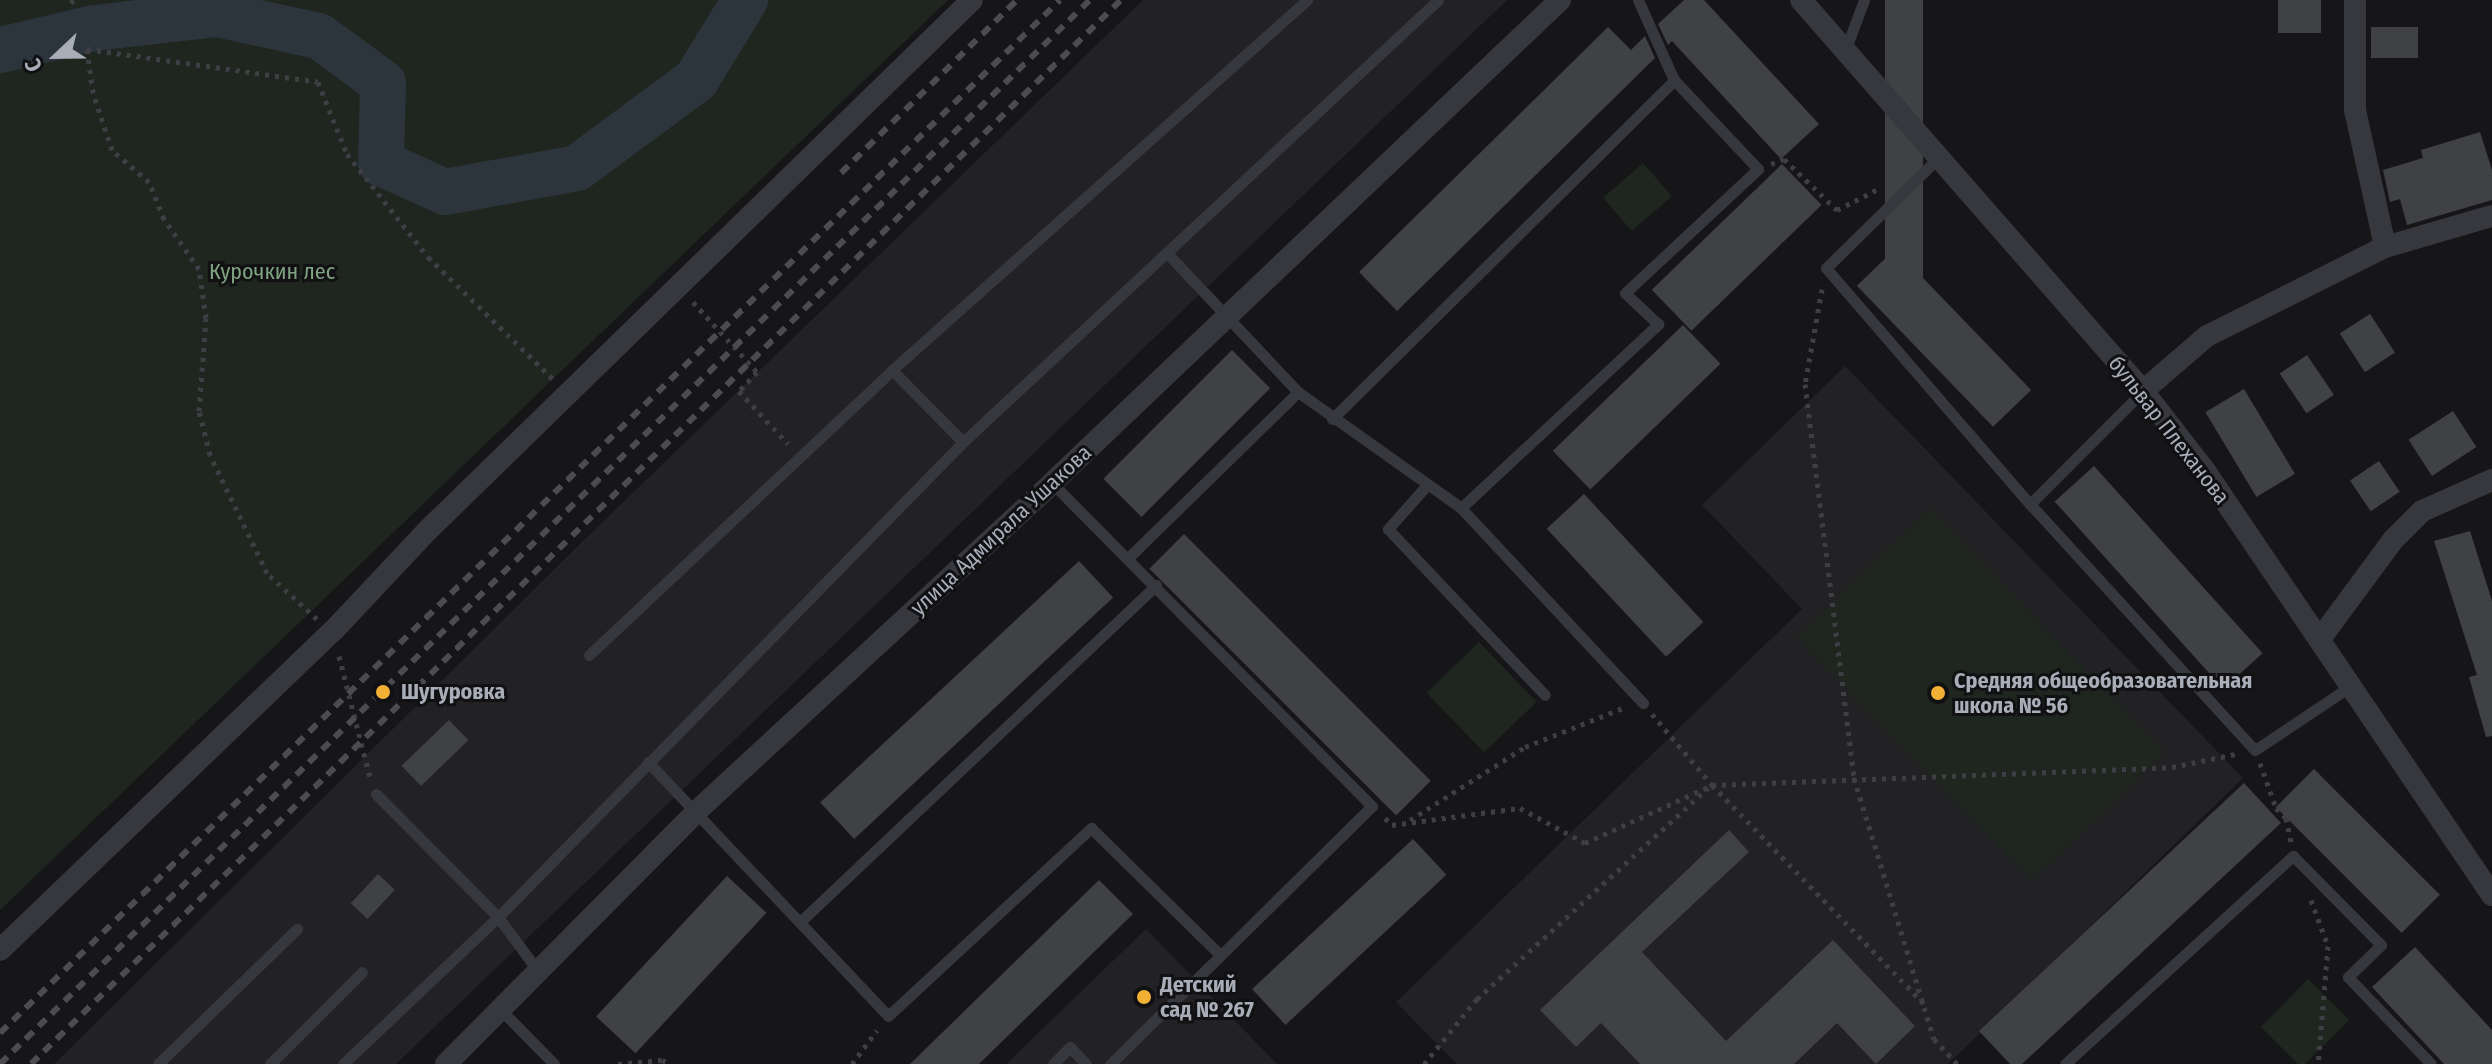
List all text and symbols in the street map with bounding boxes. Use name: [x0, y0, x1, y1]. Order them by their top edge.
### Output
north arrow: [16, 16, 96, 96]
text: С: [19, 55, 48, 76]
park label: Курочкин лес: [209, 259, 335, 285]
street label: бульвар Плеханова: [2103, 351, 2235, 509]
street label: улица Адмирала Ушакова: [905, 439, 1097, 621]
place label: Средняя общеобразовательная школа № 56: [1954, 667, 2252, 718]
place label: Шугуровка: [401, 679, 505, 705]
marker: Шугуровка: [372, 681, 394, 703]
marker: Средняя общеобразовательная школа № 56: [1929, 684, 1947, 702]
place label: Детский сад № 267: [1160, 971, 1254, 1022]
marker: Детский сад № 267: [1135, 988, 1153, 1006]

